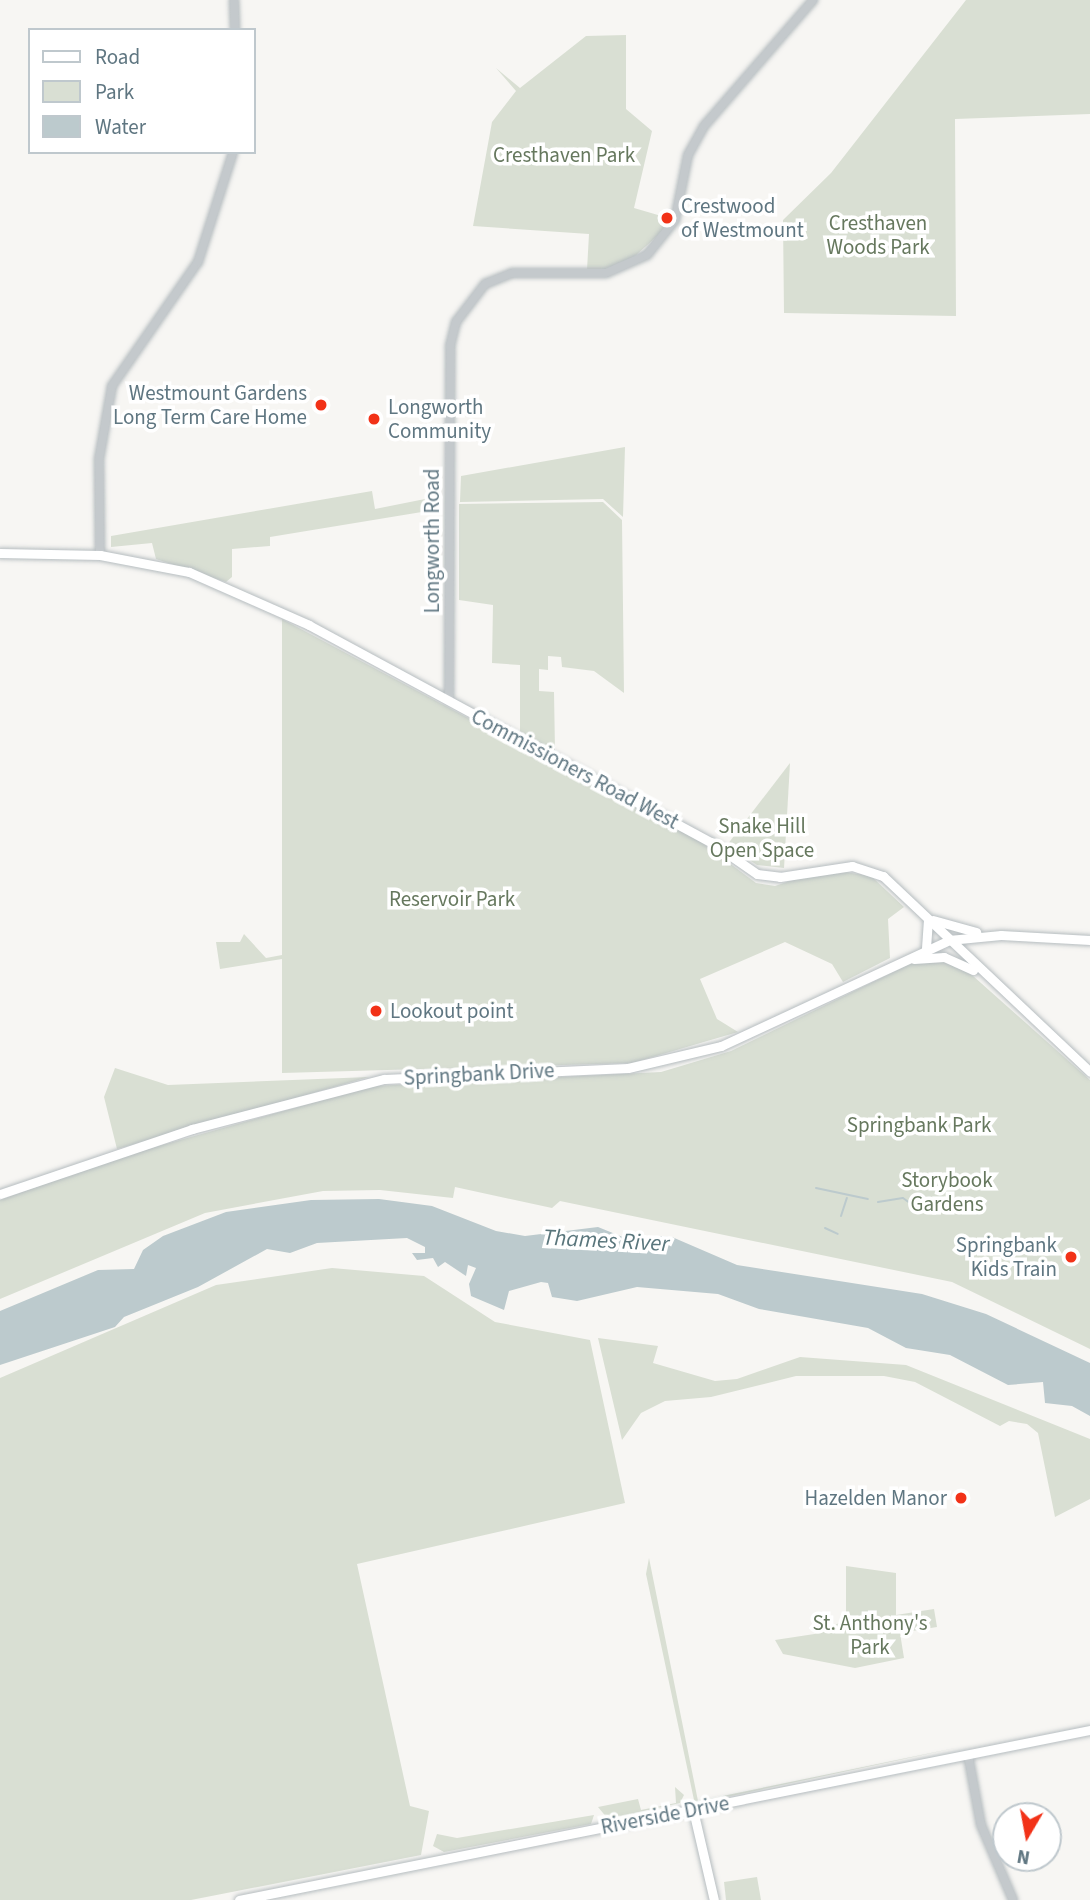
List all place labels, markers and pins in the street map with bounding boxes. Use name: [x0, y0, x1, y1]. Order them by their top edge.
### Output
place label: Crestwood of Westmount: [681, 193, 804, 243]
marker: Crestwood of Westmount: [659, 210, 675, 226]
place label: Westmount Gardens Long Term Care Home: [113, 380, 307, 430]
place label: Longworth Community: [388, 394, 491, 444]
marker: Westmount Gardens Long Term Care Home: [313, 397, 329, 413]
marker: Longworth Community: [366, 411, 382, 427]
place label: Lookout point: [390, 998, 514, 1024]
marker: Lookout point: [368, 1003, 384, 1019]
place label: Springbank Kids Train: [956, 1232, 1057, 1282]
marker: Springbank Kids Train: [1063, 1249, 1079, 1265]
place label: Hazelden Manor: [804, 1485, 947, 1511]
marker: Hazelden Manor: [953, 1490, 969, 1506]

